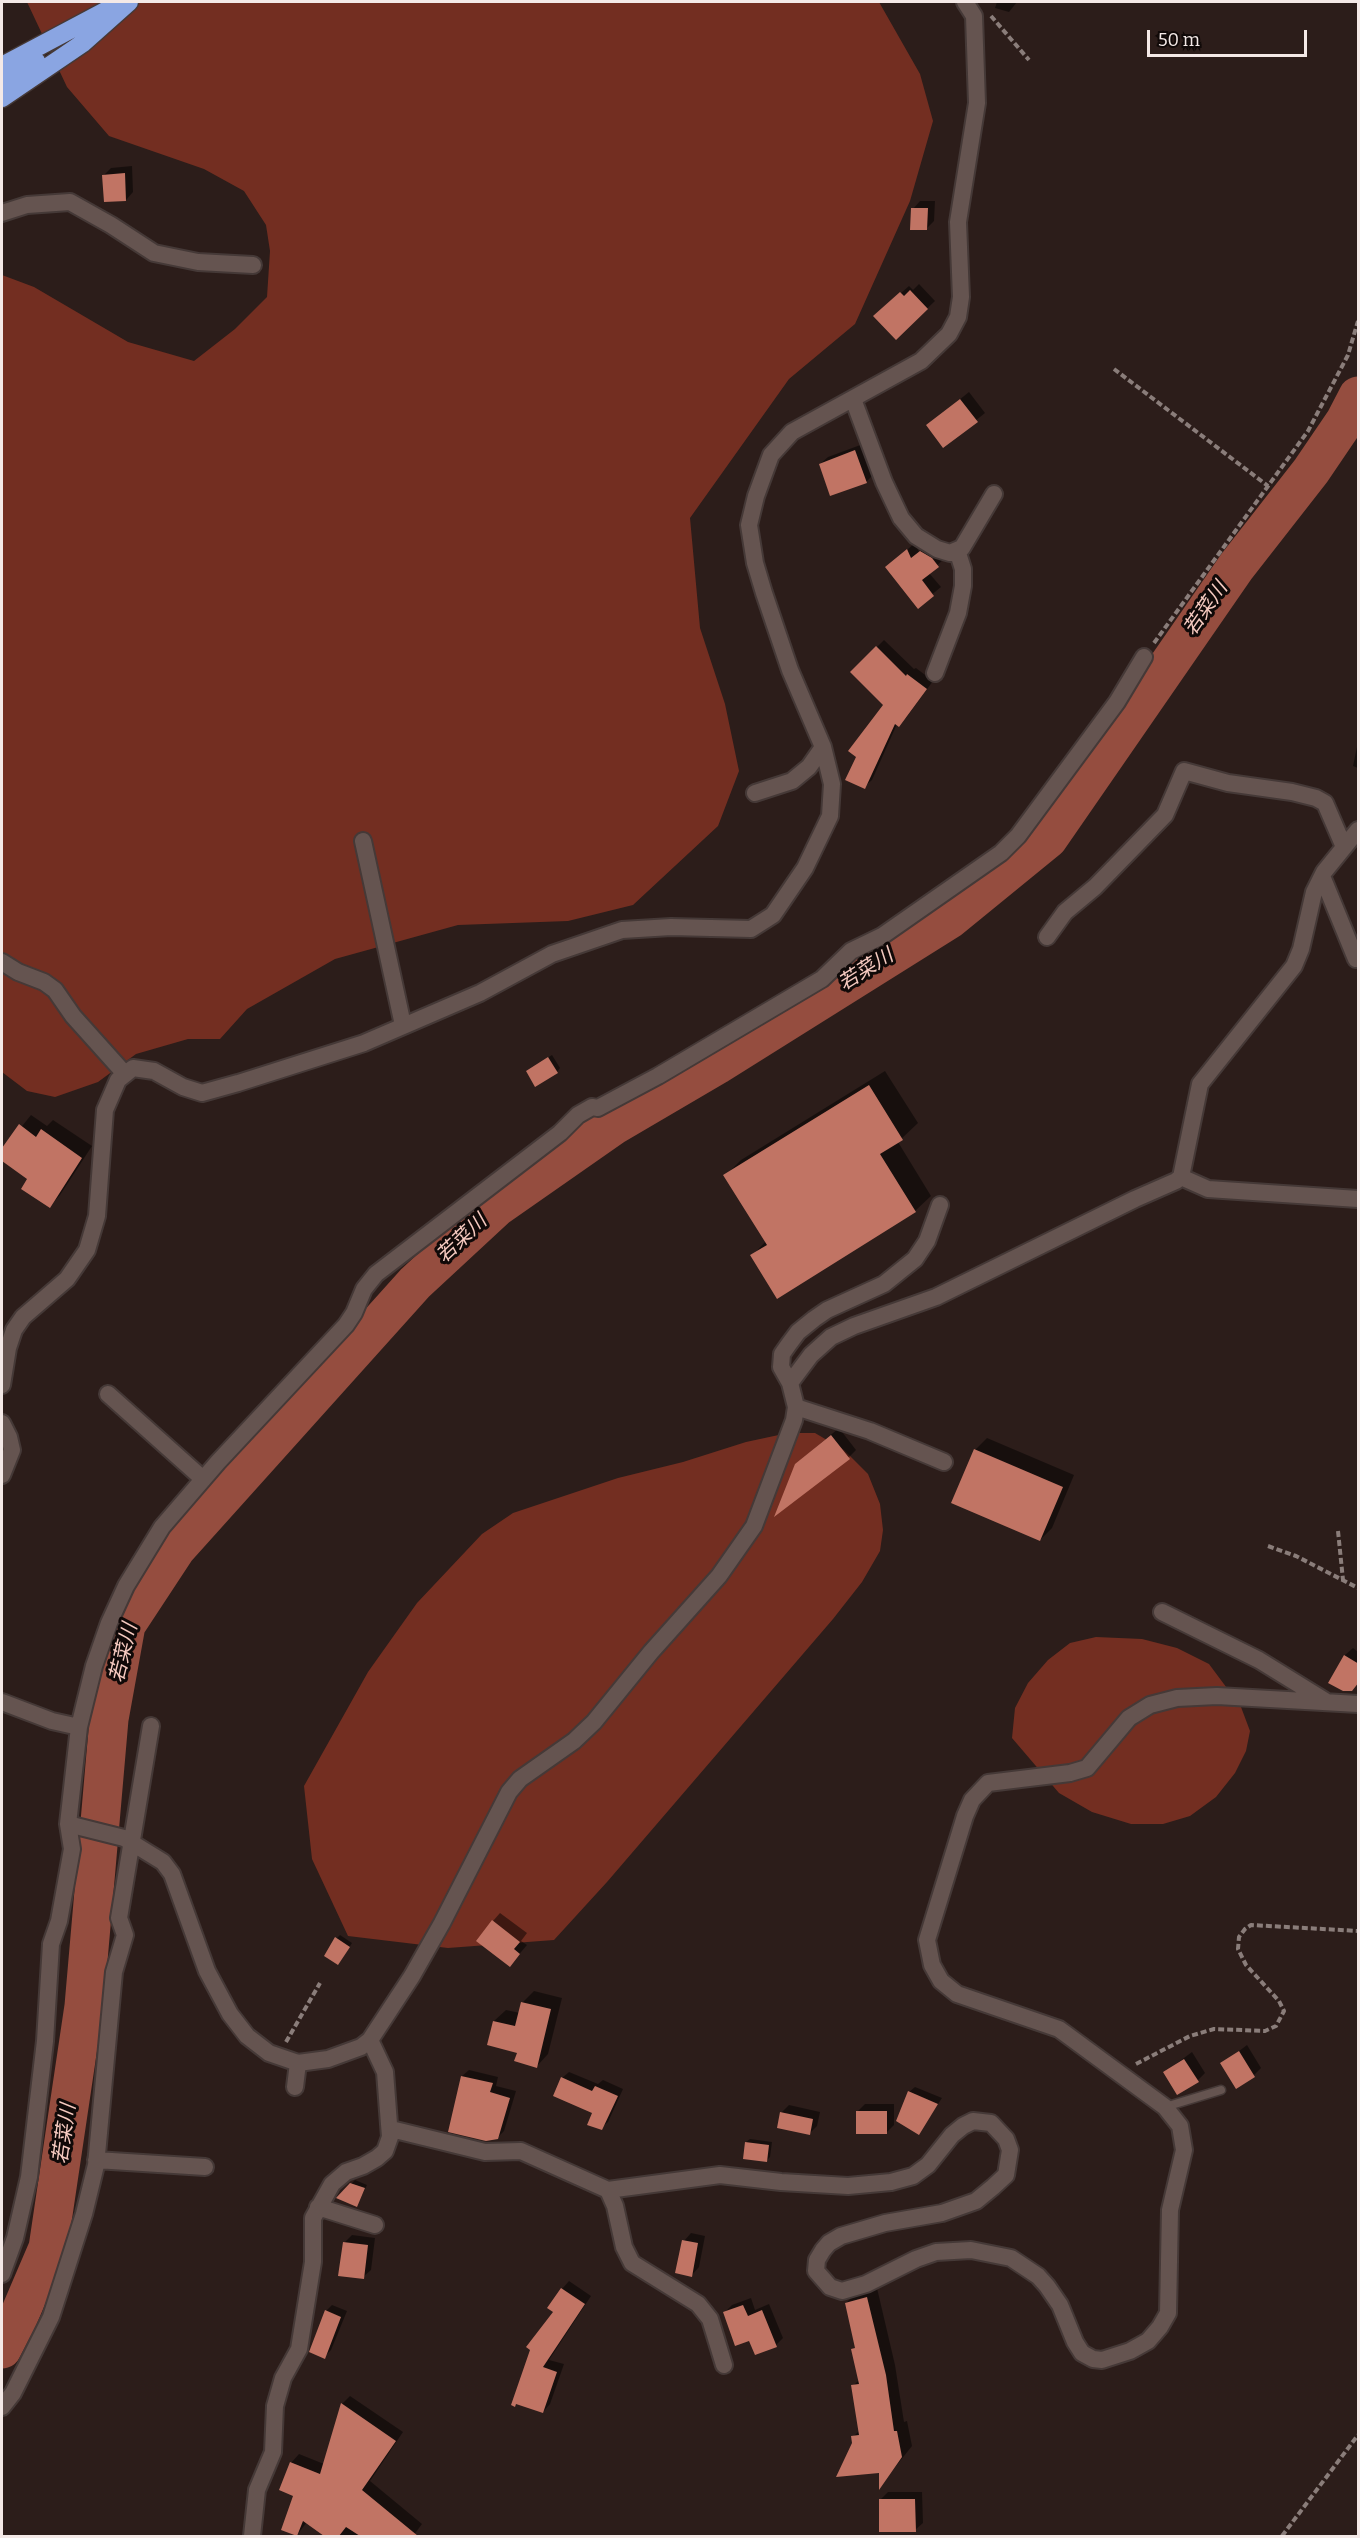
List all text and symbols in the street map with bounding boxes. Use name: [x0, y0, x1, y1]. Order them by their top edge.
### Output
scale bar: [1150, 18, 1310, 56]
text: 50 m: [1158, 29, 1200, 51]
water label: 若菜川: [1179, 578, 1233, 640]
water label: 若菜川: [834, 944, 898, 996]
water label: 若菜川: [432, 1210, 492, 1268]
water label: 若菜川: [105, 1621, 143, 1685]
water label: 若菜川: [49, 2103, 81, 2165]

